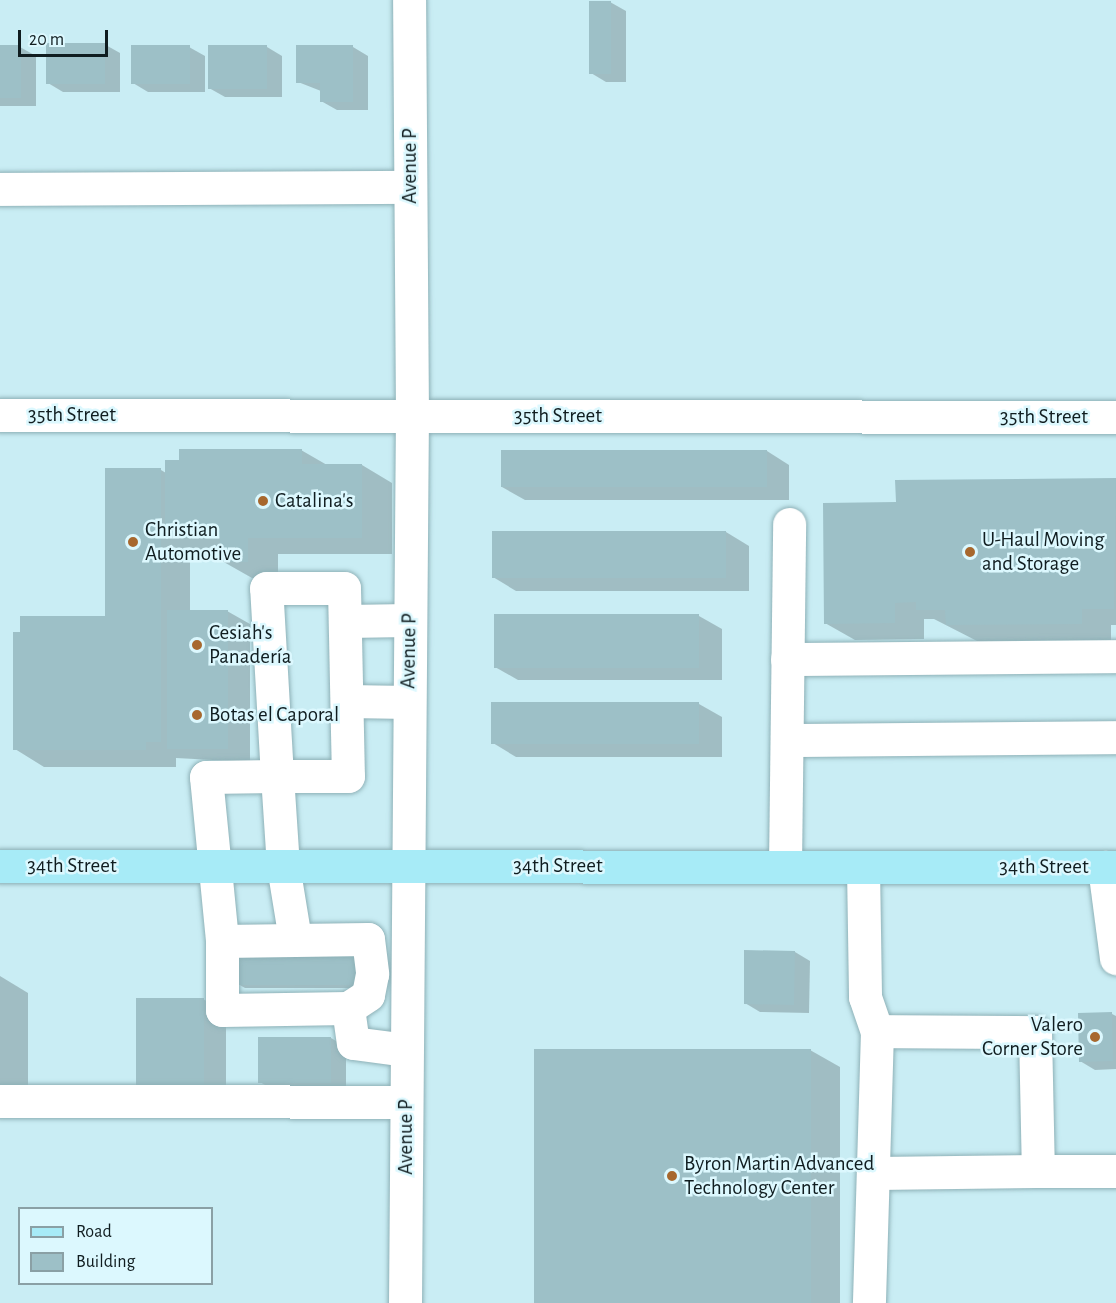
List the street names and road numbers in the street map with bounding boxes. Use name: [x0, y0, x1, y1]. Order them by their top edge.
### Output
street label: Avenue P: [397, 128, 423, 204]
street label: 35th Street: [28, 402, 116, 428]
street label: 35th Street: [514, 403, 602, 429]
street label: 35th Street: [1000, 404, 1088, 430]
street label: Avenue P: [396, 613, 422, 689]
street label: 34th Street: [27, 853, 117, 879]
street label: 34th Street: [513, 853, 603, 879]
street label: 34th Street: [999, 854, 1089, 880]
street label: Avenue P: [393, 1099, 419, 1175]

